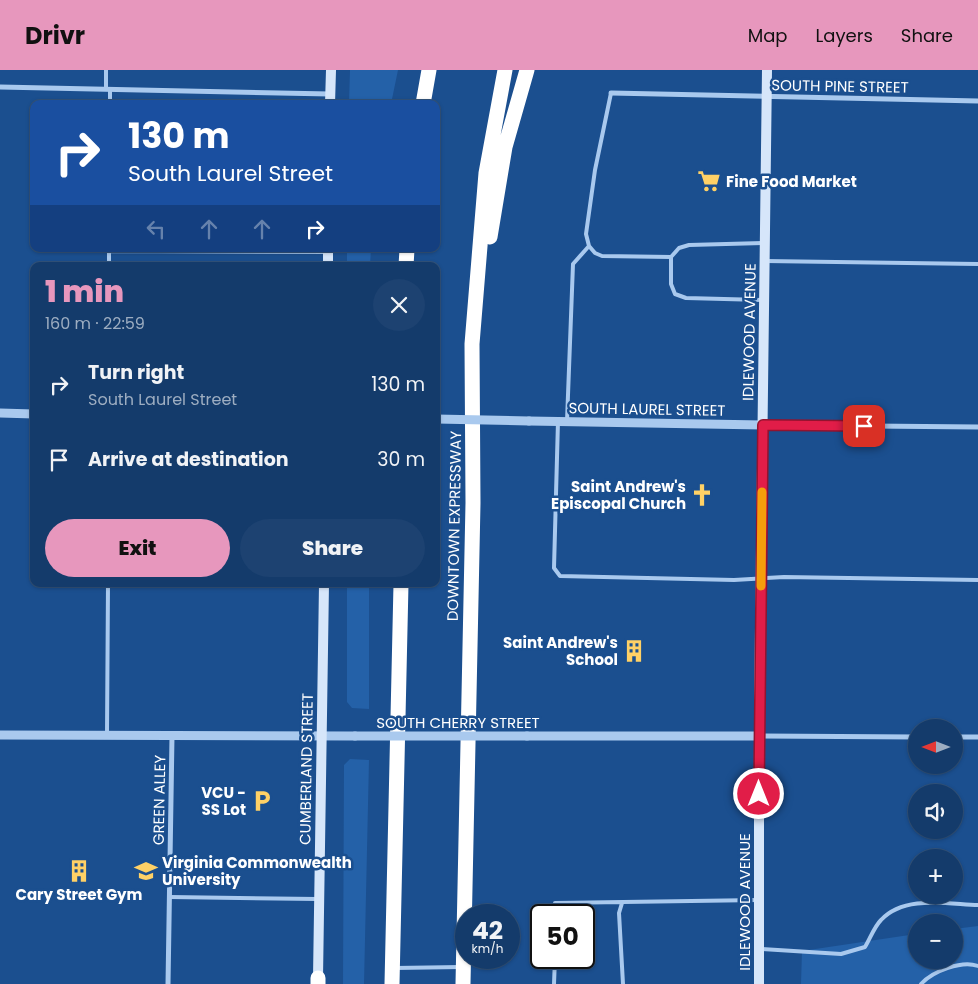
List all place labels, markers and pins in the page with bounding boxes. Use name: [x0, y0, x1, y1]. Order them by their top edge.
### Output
supermarket icon: Fine Food Market: [696, 168, 722, 194]
place label: Fine Food Market: [726, 171, 857, 192]
pin: [843, 405, 885, 447]
place label: Saint Andrew's Episcopal Church: [551, 476, 686, 514]
church icon: Saint Andrew's Episcopal Church: [689, 482, 715, 508]
place label: Saint Andrew's School: [503, 632, 618, 670]
building icon: Saint Andrew's School: [621, 638, 647, 664]
place label: VCU - SS Lot: [201, 782, 246, 820]
parking icon: VCU - SS Lot: [249, 788, 275, 814]
place label: Virginia Commonwealth University: [162, 852, 352, 890]
building icon: Cary Street Gym: [66, 858, 92, 884]
school or university icon: Virginia Commonwealth University: [133, 858, 159, 884]
place label: Cary Street Gym: [16, 884, 143, 905]

